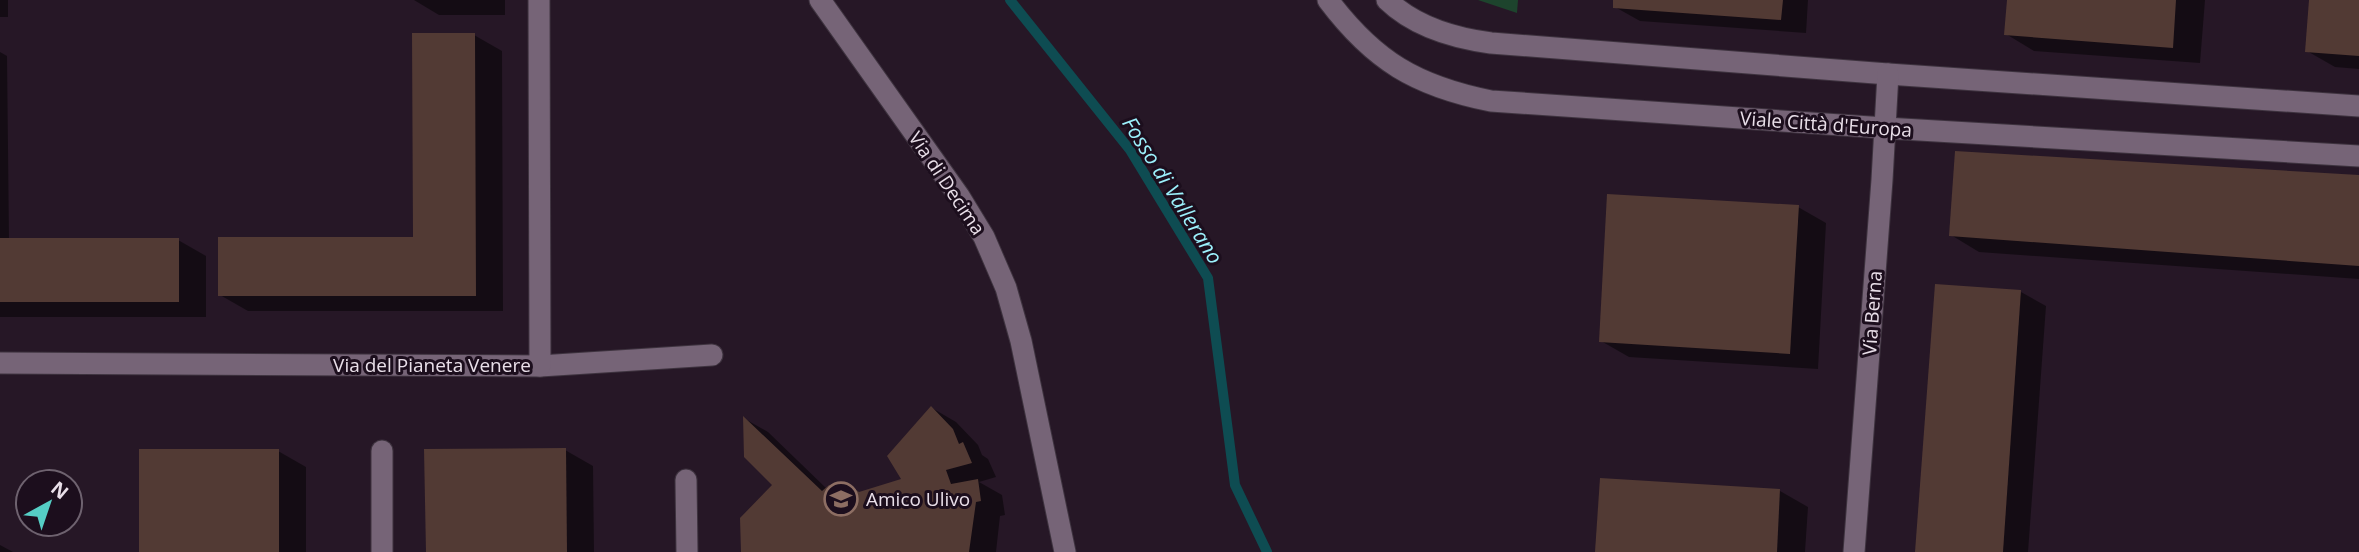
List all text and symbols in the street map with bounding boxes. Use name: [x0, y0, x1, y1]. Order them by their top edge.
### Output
street label: Viale Città d'Europa: [1739, 105, 1913, 143]
water label: Fosso di Vallerano: [1116, 111, 1230, 269]
street label: Via di Decima: [903, 126, 991, 240]
street label: Via Berna: [1856, 270, 1888, 356]
street label: Via del Pianeta Venere: [333, 352, 531, 378]
north arrow: [14, 468, 84, 538]
text: N: [46, 475, 74, 505]
school or university icon: Amico Ulivo: [822, 480, 860, 518]
place label: Amico Ulivo: [866, 486, 970, 512]

